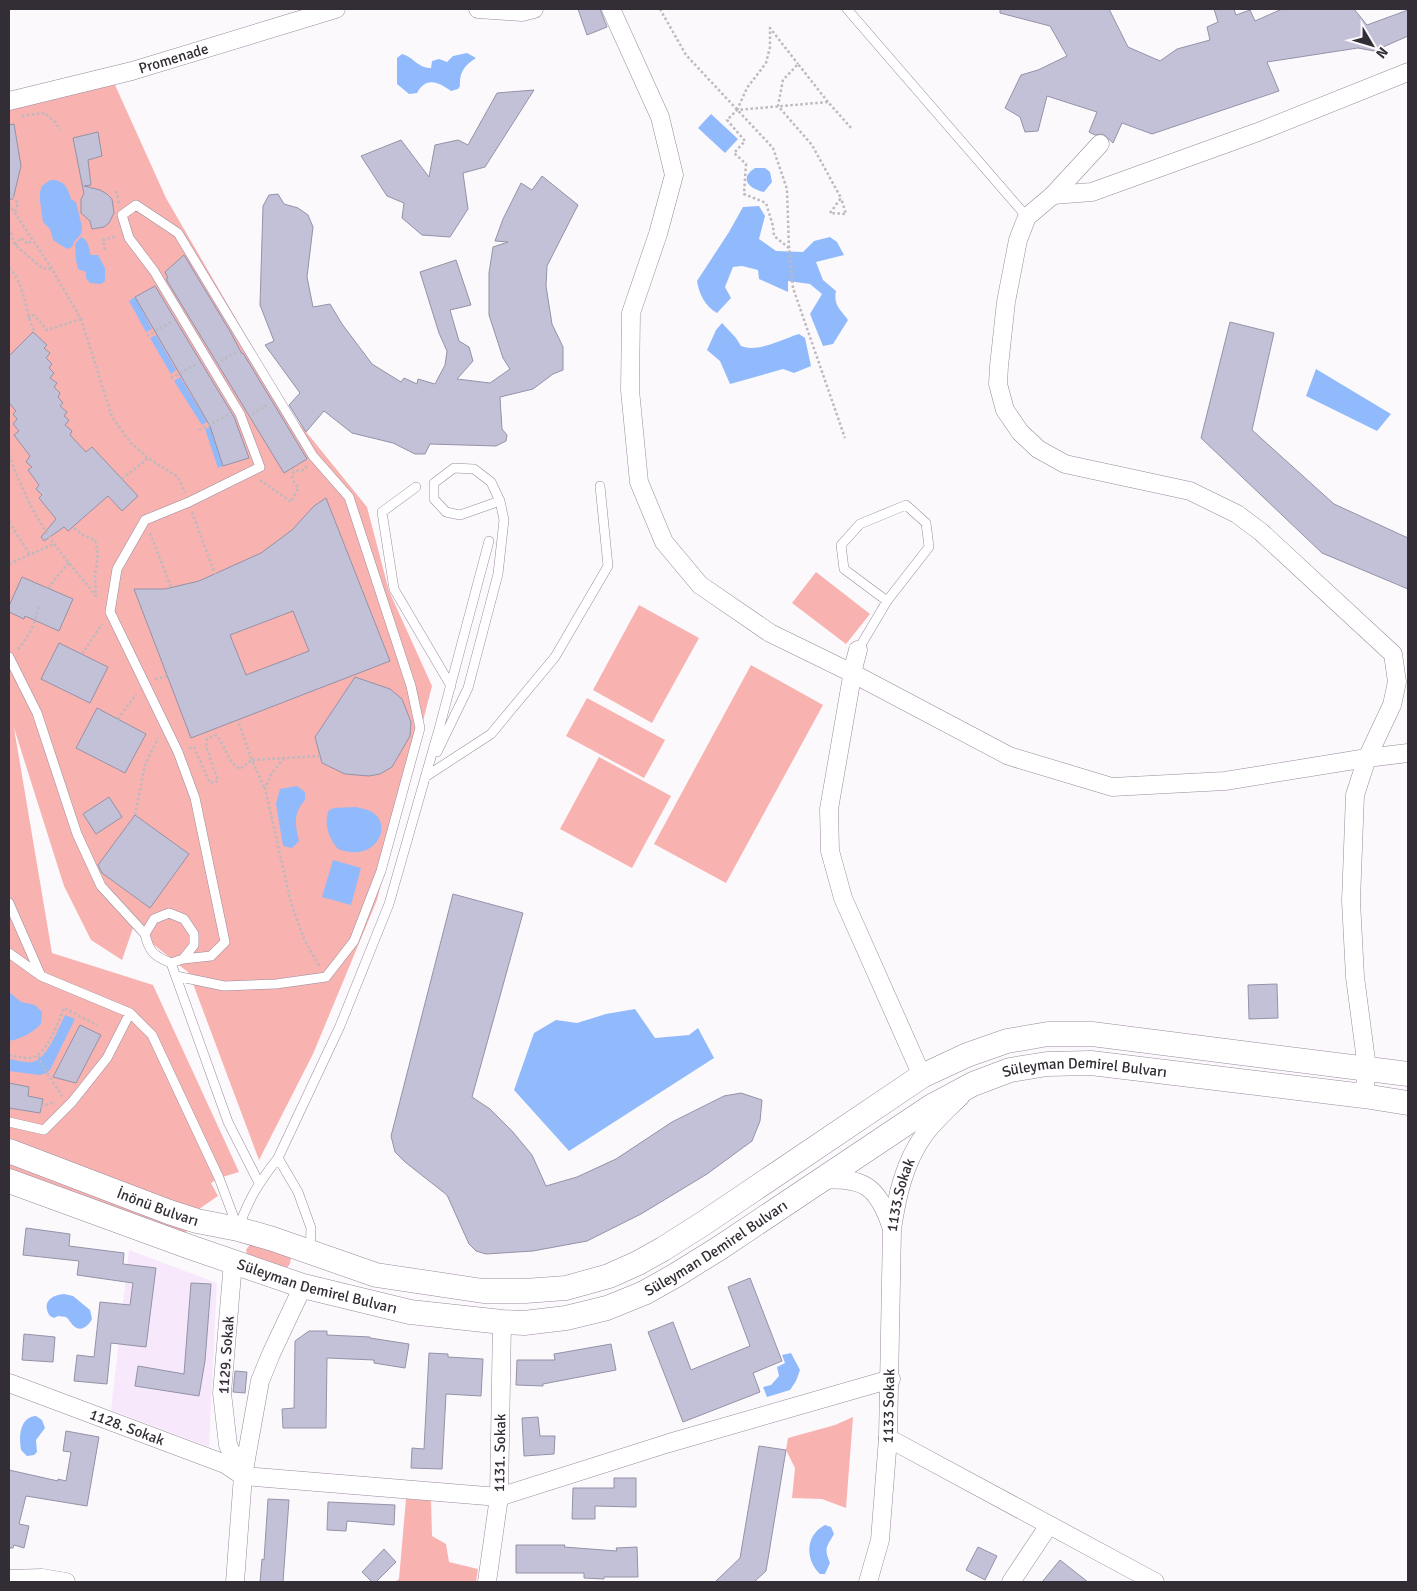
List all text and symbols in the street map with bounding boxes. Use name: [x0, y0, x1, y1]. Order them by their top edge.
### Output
north arrow: [1347, 20, 1397, 70]
street label: Promenade: [136, 39, 211, 77]
text: N: [1372, 44, 1392, 62]
street label: Süleyman Demirel Bulvarı: [1000, 1053, 1168, 1081]
street label: 1133.Sokak: [883, 1155, 919, 1233]
street label: İnönü Bulvarı: [114, 1184, 201, 1230]
street label: Süleyman Demirel Bulvarı: [641, 1196, 791, 1300]
street label: Süleyman Demirel Bulvarı: [235, 1255, 399, 1318]
street label: 1129. Sokak: [214, 1315, 238, 1395]
street label: 1133 Sokak: [879, 1368, 898, 1444]
street label: 1128. Sokak: [87, 1405, 167, 1450]
street label: 1131. Sokak: [490, 1413, 509, 1492]

